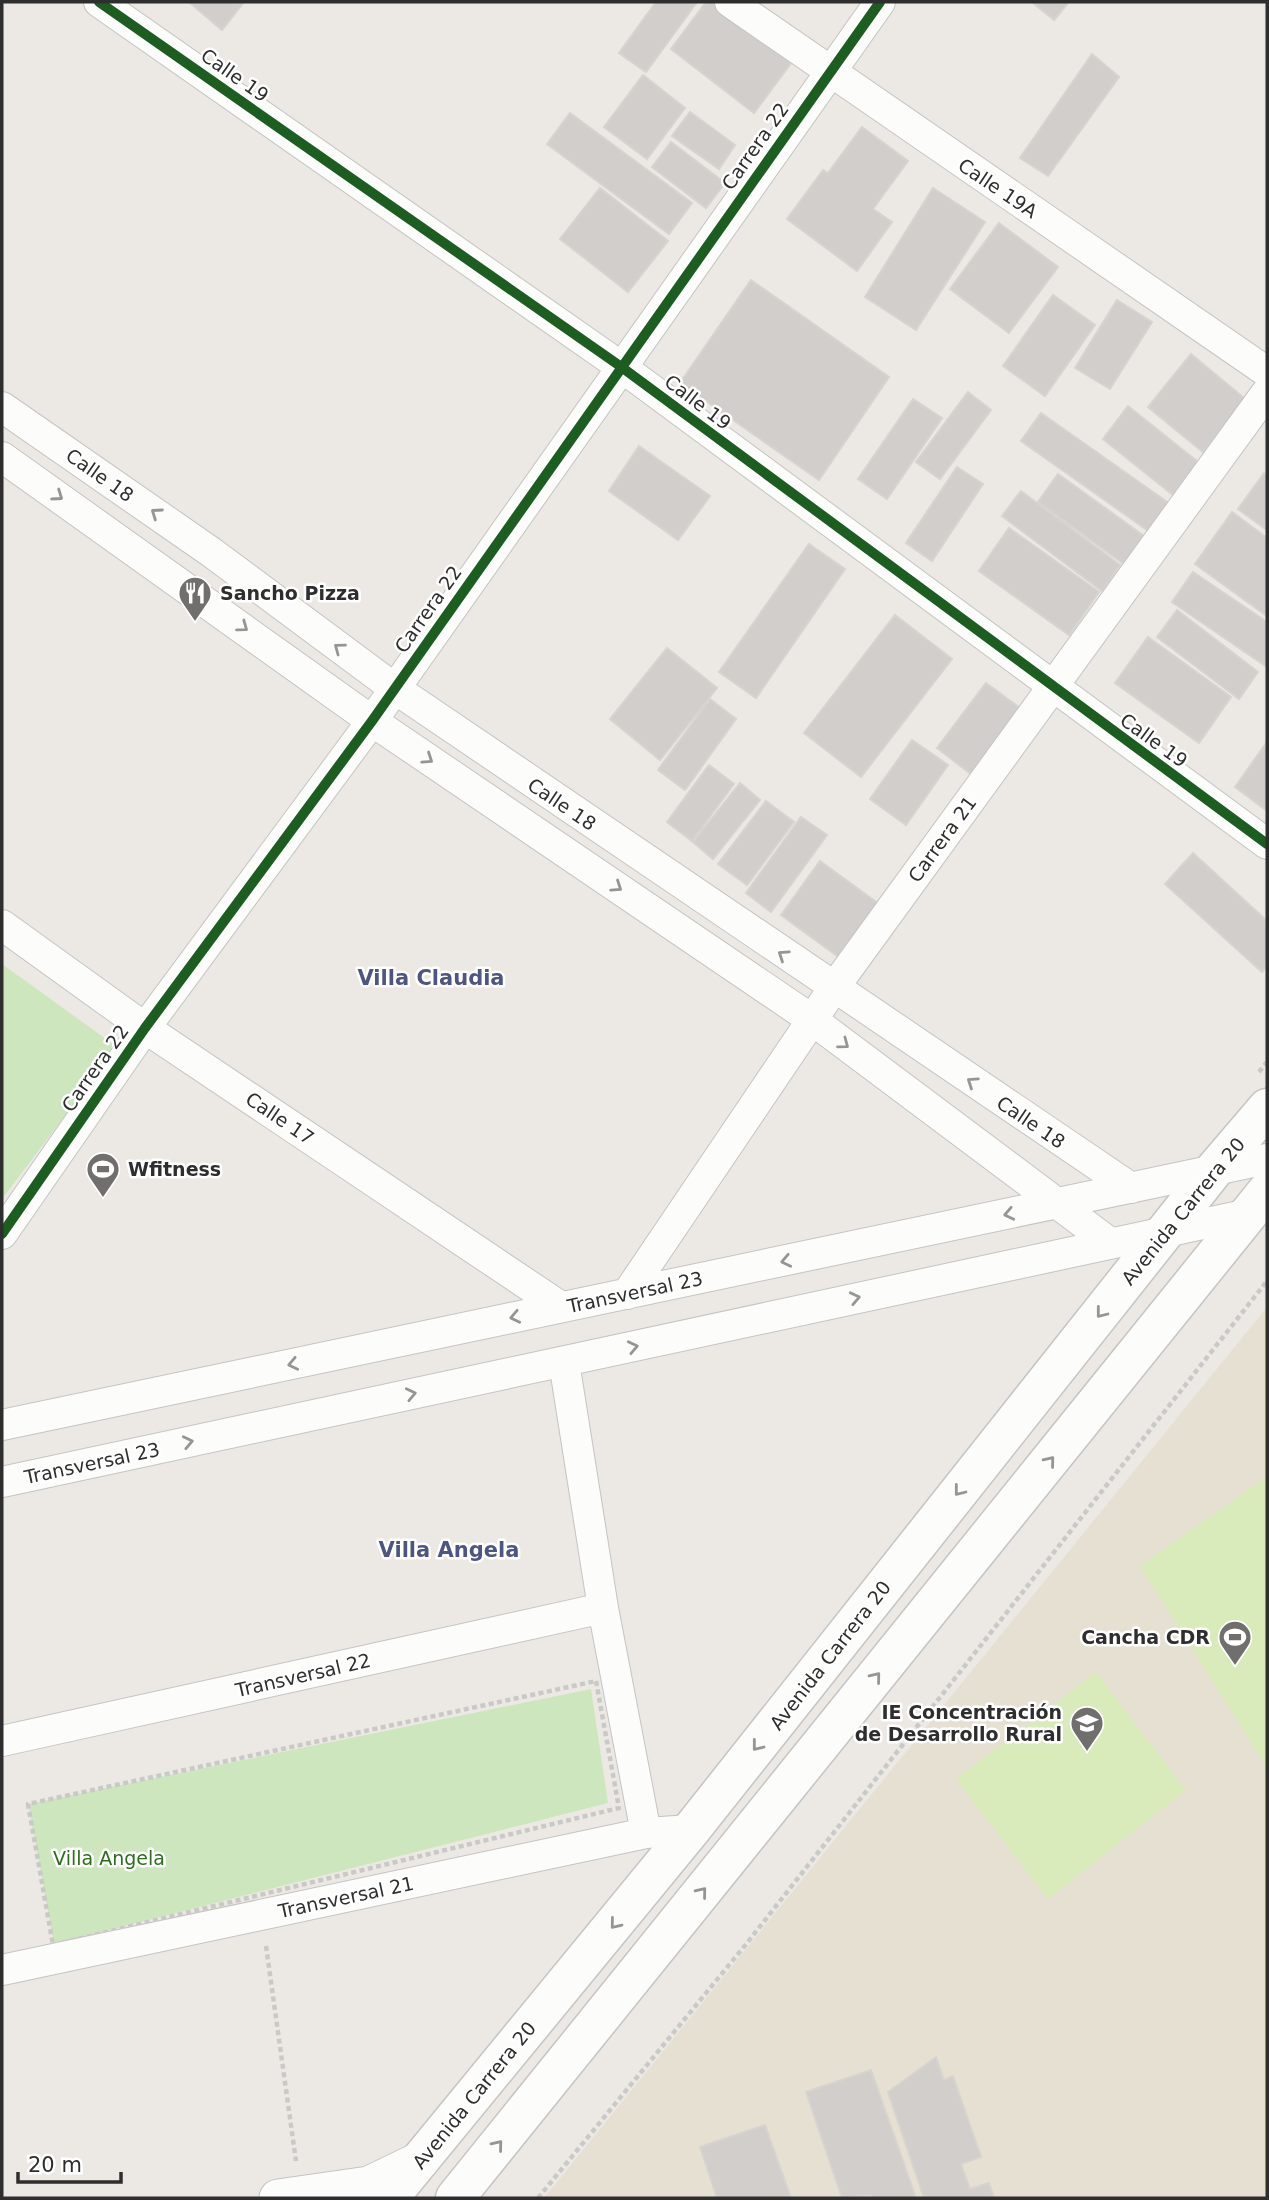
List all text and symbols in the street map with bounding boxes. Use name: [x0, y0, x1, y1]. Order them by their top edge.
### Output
street label: Calle 19: [197, 44, 273, 106]
street label: Carrera 22: [717, 98, 793, 194]
street label: Calle 19A: [954, 154, 1042, 222]
street label: Calle 19: [660, 370, 736, 434]
street label: Calle 18: [62, 444, 138, 506]
one-way arrow: [50, 488, 63, 500]
one-way arrow: [151, 509, 164, 521]
street label: Carrera 22: [390, 561, 466, 657]
restaurant icon: Sancho Pizza: [176, 574, 214, 623]
place label: Sancho Pizza: [220, 582, 360, 604]
one-way arrow: [235, 619, 248, 632]
one-way arrow: [334, 643, 347, 656]
street label: Calle 19: [1116, 708, 1192, 772]
one-way arrow: [421, 751, 434, 764]
street label: Calle 18: [524, 773, 600, 835]
street label: Carrera 21: [903, 792, 981, 886]
one-way arrow: [609, 879, 622, 892]
one-way arrow: [778, 950, 791, 963]
district label: Villa Claudia: [357, 966, 505, 990]
street label: Carrera 22: [57, 1020, 133, 1116]
one-way arrow: [836, 1036, 849, 1049]
one-way arrow: [967, 1078, 980, 1091]
street label: Calle 17: [242, 1087, 318, 1149]
street label: Calle 18: [993, 1091, 1069, 1153]
street label: Avenida Carrera 20: [1117, 1133, 1249, 1289]
sports icon: Wfitness: [84, 1150, 122, 1199]
place label: Wfitness: [128, 1158, 221, 1180]
one-way arrow: [1003, 1206, 1015, 1221]
one-way arrow: [780, 1252, 792, 1267]
street label: Transversal 23: [564, 1267, 705, 1317]
one-way arrow: [849, 1292, 861, 1307]
one-way arrow: [1096, 1305, 1109, 1318]
one-way arrow: [509, 1309, 521, 1323]
one-way arrow: [627, 1340, 639, 1355]
one-way arrow: [287, 1355, 299, 1370]
one-way arrow: [405, 1388, 417, 1403]
one-way arrow: [182, 1436, 194, 1451]
street label: Transversal 23: [21, 1438, 162, 1488]
one-way arrow: [1041, 1457, 1054, 1469]
one-way arrow: [955, 1484, 968, 1496]
district label: Villa Angela: [379, 1538, 519, 1562]
street label: Avenida Carrera 20: [765, 1576, 895, 1734]
sports icon: Cancha CDR: [1216, 1618, 1254, 1667]
place label: Cancha CDR: [1081, 1626, 1210, 1648]
street label: Transversal 22: [232, 1649, 373, 1701]
one-way arrow: [868, 1672, 880, 1685]
place label: IE Concentración de Desarrollo Rural: [855, 1701, 1062, 1745]
school or university icon: IE Concentración de Desarrollo Rural: [1068, 1704, 1106, 1753]
one-way arrow: [753, 1739, 766, 1751]
park label: Villa Angela: [53, 1847, 165, 1869]
street label: Transversal 21: [275, 1872, 416, 1922]
one-way arrow: [694, 1887, 707, 1899]
one-way arrow: [610, 1916, 623, 1928]
street label: Avenida Carrera 20: [408, 2017, 540, 2173]
scale bar: [18, 2140, 121, 2184]
one-way arrow: [490, 2141, 502, 2154]
text: 20 m: [28, 2153, 82, 2177]

